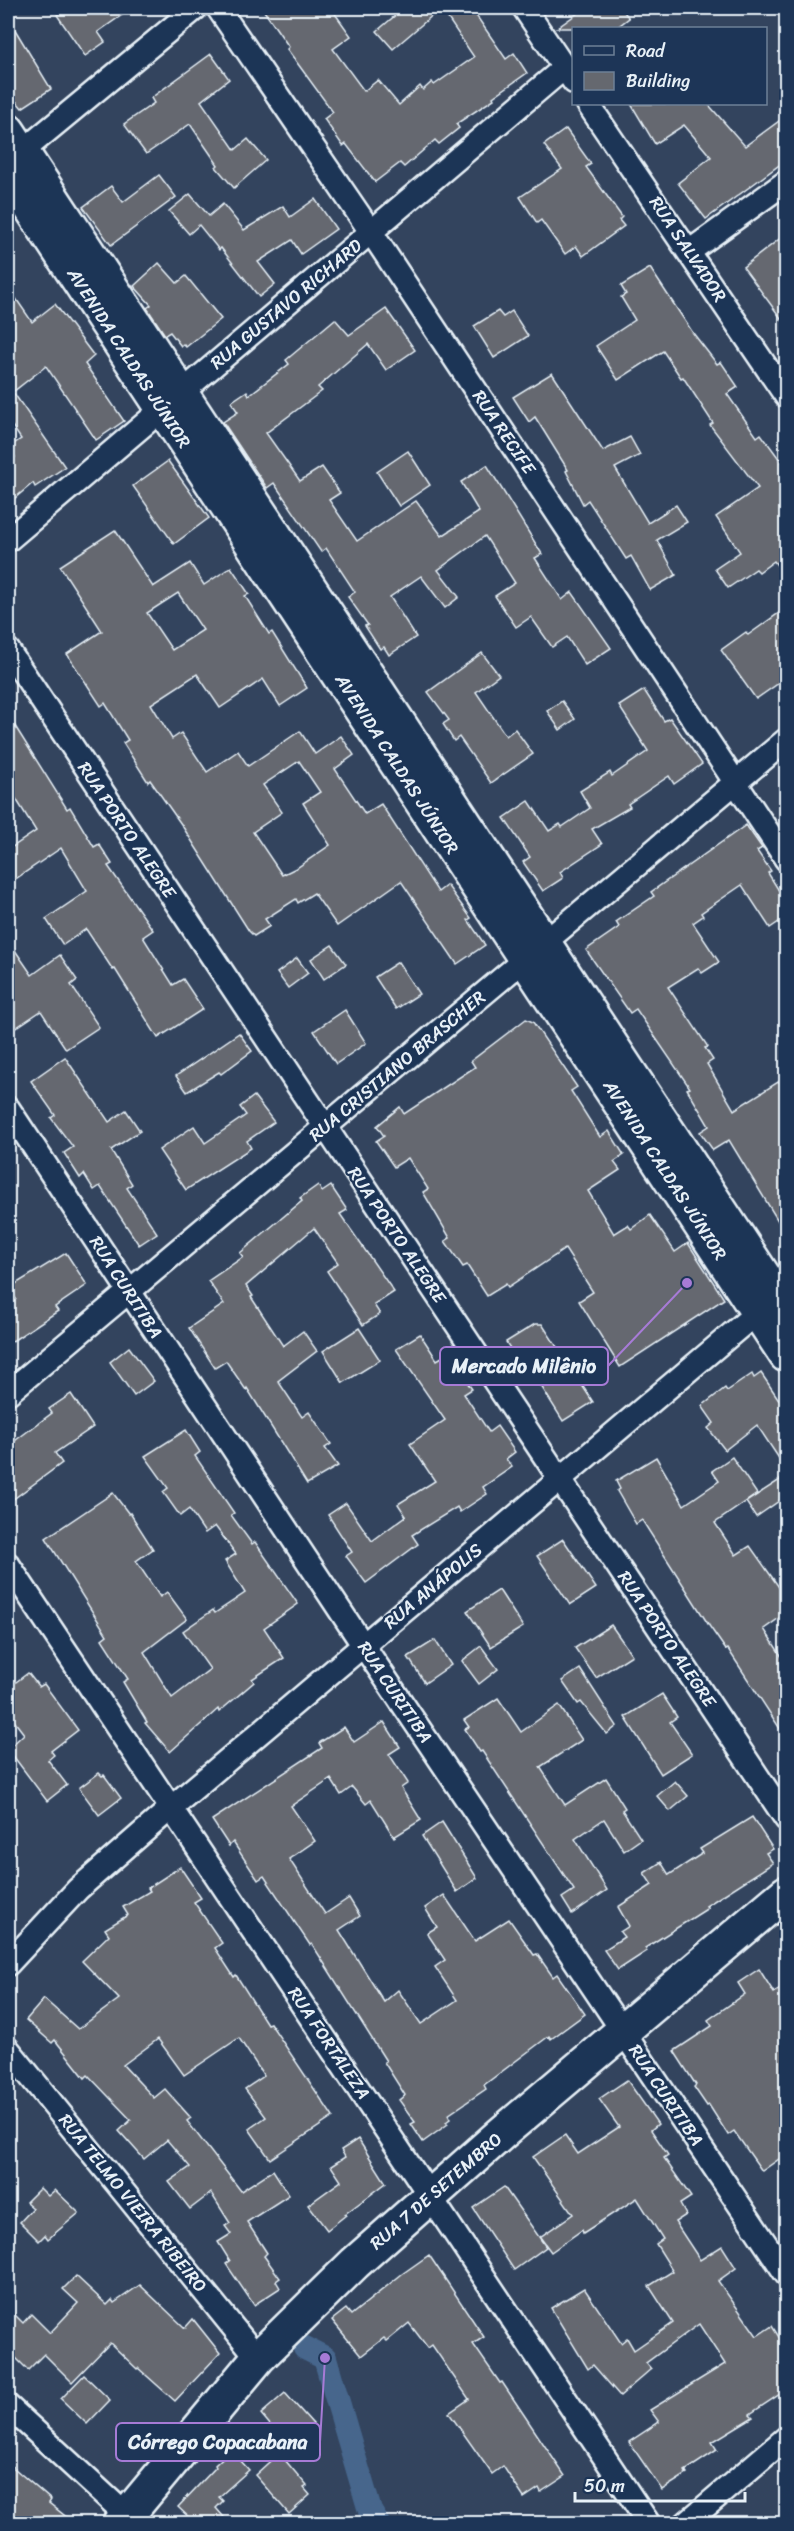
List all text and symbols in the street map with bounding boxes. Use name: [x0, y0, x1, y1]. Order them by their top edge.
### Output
legend: [572, 27, 767, 105]
text: Road: [626, 35, 666, 67]
text: Building: [626, 65, 690, 97]
street label: RUA SALVADOR: [640, 189, 736, 309]
street label: RUA GUSTAVO RICHARD: [203, 230, 370, 378]
street label: AVENIDA CALDAS JÚNIOR: [58, 260, 200, 455]
street label: RUA RECIFE: [464, 383, 545, 482]
street label: AVENIDA CALDAS JÚNIOR: [326, 666, 468, 861]
street label: RUA PORTO ALEGRE: [69, 755, 185, 906]
street label: RUA CRISTIANO BRASCHER: [301, 982, 493, 1150]
street label: AVENIDA CALDAS JÚNIOR: [594, 1072, 736, 1267]
street label: RUA PORTO ALEGRE: [339, 1160, 455, 1311]
street label: RUA CURITIBA: [81, 1229, 171, 1345]
callout: Mercado Milênio: [440, 1347, 608, 1385]
text: Mercado Milênio: [451, 1349, 596, 1384]
street label: RUA ANÁPOLIS: [376, 1535, 490, 1637]
street label: RUA PORTO ALEGRE: [609, 1564, 725, 1715]
street label: RUA CURITIBA: [349, 1634, 441, 1750]
street label: RUA FORTALEZA: [279, 1980, 379, 2106]
street label: RUA CURITIBA: [620, 2037, 712, 2153]
street label: RUA TELMO VIEIRA RIBEIRO: [50, 2106, 216, 2300]
street label: RUA 7 DE SETEMBRO: [362, 2124, 510, 2258]
callout: Córrego Copacabana: [116, 2423, 320, 2461]
text: Córrego Copacabana: [127, 2425, 308, 2460]
scale bar: [575, 2465, 744, 2503]
text: 50 m: [584, 2470, 625, 2502]

